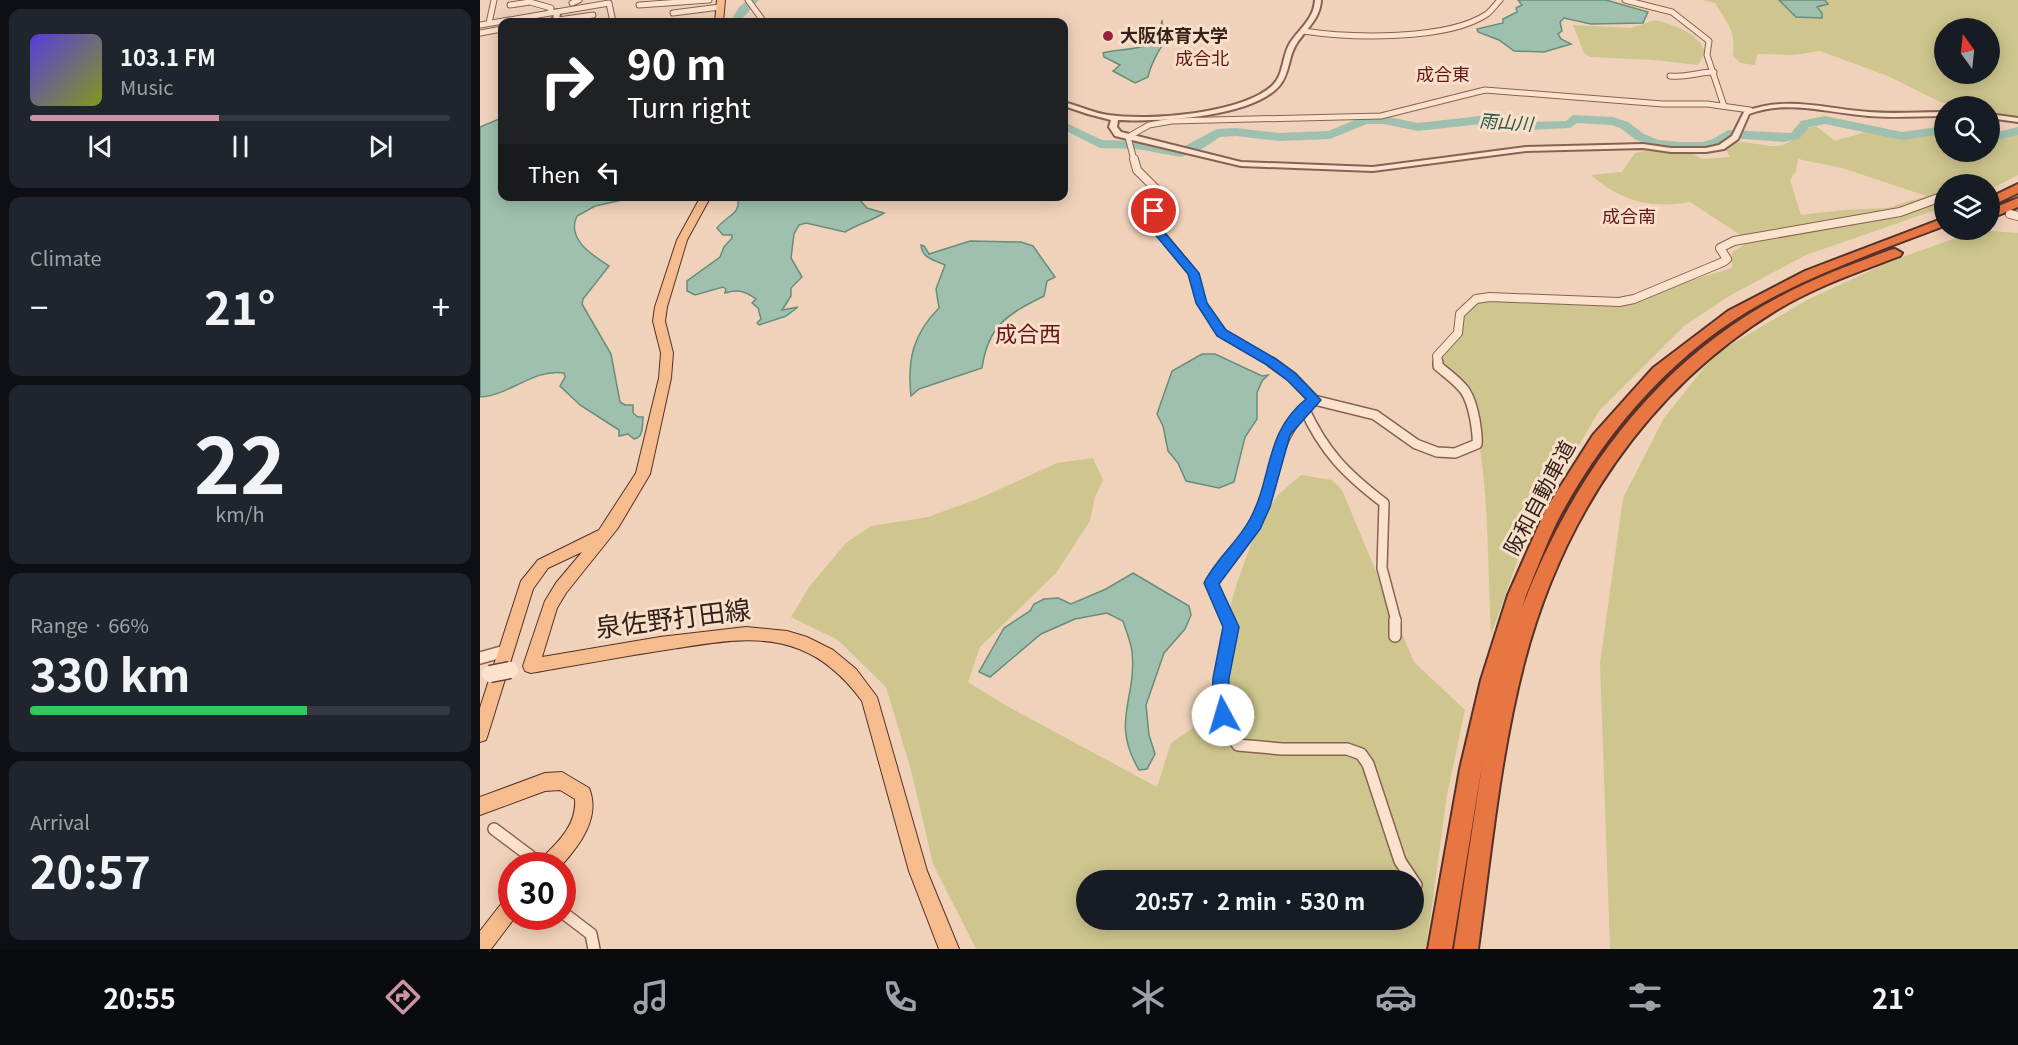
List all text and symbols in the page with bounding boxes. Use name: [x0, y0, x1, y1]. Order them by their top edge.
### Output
north arrow: [1934, 18, 2000, 84]
map controls: [1934, 18, 2000, 240]
place label: 大阪体育大学: [1120, 21, 1228, 47]
marker: 大阪体育大学: [1101, 29, 1115, 43]
text: 90 m: [627, 31, 727, 92]
text: 103.1 FM: [120, 40, 216, 72]
icon: right: [528, 42, 606, 120]
district label: 成合北: [1175, 44, 1229, 70]
district label: 成合東: [1416, 60, 1470, 86]
text: Music: [120, 72, 173, 101]
text: Turn right: [627, 87, 751, 126]
button: search: [1934, 96, 2000, 162]
water label: 雨山川: [1478, 106, 1536, 136]
icon: previous: [84, 130, 117, 163]
icon: pause: [224, 130, 257, 163]
icon: next: [364, 130, 397, 163]
icon: left: [592, 156, 625, 189]
text: Then: [528, 157, 580, 189]
button: layers: [1934, 174, 2000, 240]
pin: [1128, 185, 1179, 236]
icon: arrive: [1137, 194, 1170, 227]
district label: 成合南: [1602, 202, 1656, 228]
text: Climate: [30, 243, 102, 272]
text: 21°: [204, 273, 276, 338]
text: −: [30, 282, 48, 330]
text: +: [432, 282, 450, 330]
district label: 成合西: [995, 316, 1061, 348]
text: 22: [194, 404, 286, 516]
street label: 阪和自動車道: [1495, 434, 1581, 560]
text: km/h: [215, 499, 265, 528]
street label: 泉佐野打田線: [593, 589, 752, 644]
text: Range · 66%: [30, 610, 149, 639]
text: 330 km: [30, 640, 190, 705]
position arrow: [1191, 683, 1255, 747]
text: Arrival: [30, 807, 90, 836]
text: 20:57: [30, 837, 151, 902]
speed limit sign: 30: [498, 852, 576, 930]
text: 20:57 · 2 min · 530 m: [1135, 884, 1365, 916]
icon: directions: [382, 976, 424, 1018]
icon: music: [630, 976, 672, 1018]
icon: phone: [879, 976, 921, 1018]
icon: climate: [1127, 976, 1169, 1018]
icon: car: [1375, 976, 1417, 1018]
icon: filters: [1624, 976, 1666, 1018]
text: 20:55: [103, 978, 176, 1017]
text: 21°: [1872, 978, 1915, 1017]

